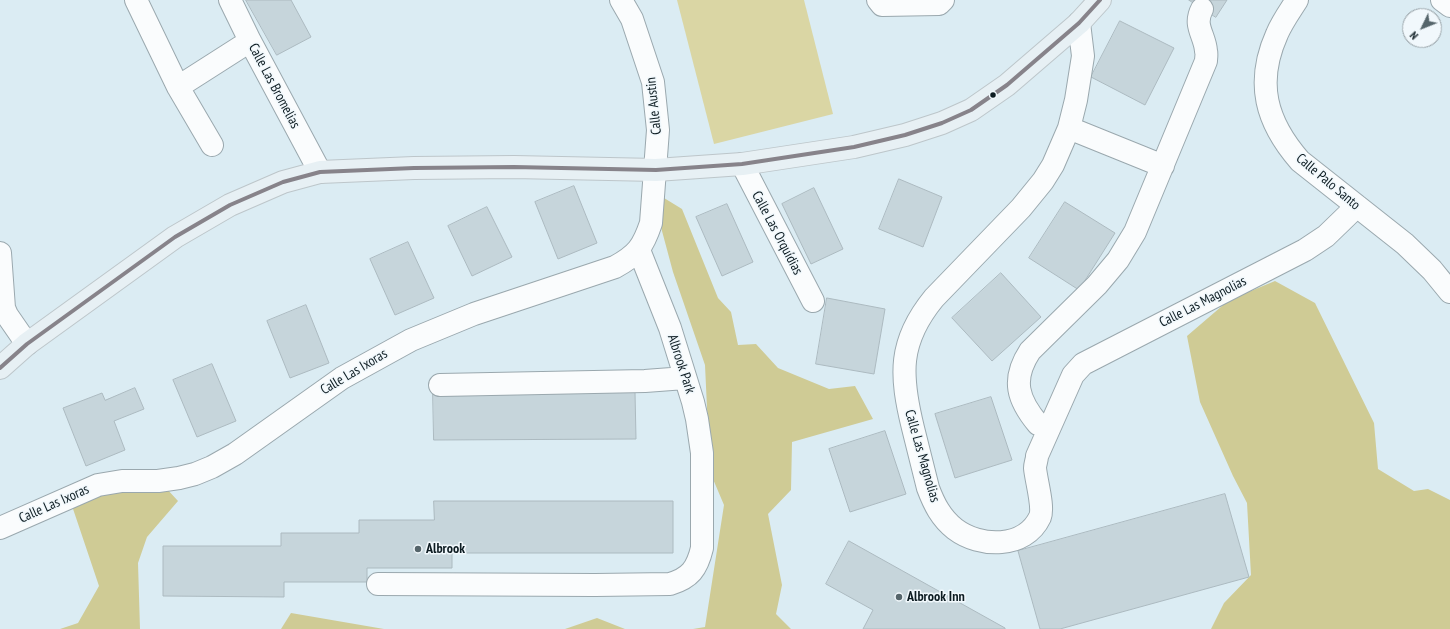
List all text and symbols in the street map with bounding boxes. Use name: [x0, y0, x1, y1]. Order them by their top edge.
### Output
north arrow: [1402, 8, 1442, 48]
text: N: [1407, 29, 1421, 42]
street label: Calle Las Bromelias: [245, 41, 303, 131]
street label: Calle Austin: [643, 76, 665, 136]
unlabelled marker: [988, 90, 998, 100]
street label: Calle Palo Santo: [1293, 150, 1363, 214]
street label: Calle Las Orquídias: [748, 188, 806, 278]
street label: Calle Las Magnolias: [1157, 273, 1249, 331]
street label: Albrook Park: [664, 332, 698, 396]
street label: Calle Las Ixoras: [318, 345, 390, 399]
street label: Calle Las Magnolias: [901, 408, 943, 504]
street label: Calle Las Ixoras: [16, 481, 92, 527]
place label: Albrook: [426, 541, 465, 557]
marker: Albrook: [413, 544, 423, 554]
place label: Albrook Inn: [907, 589, 965, 605]
marker: Albrook Inn: [894, 592, 904, 602]

